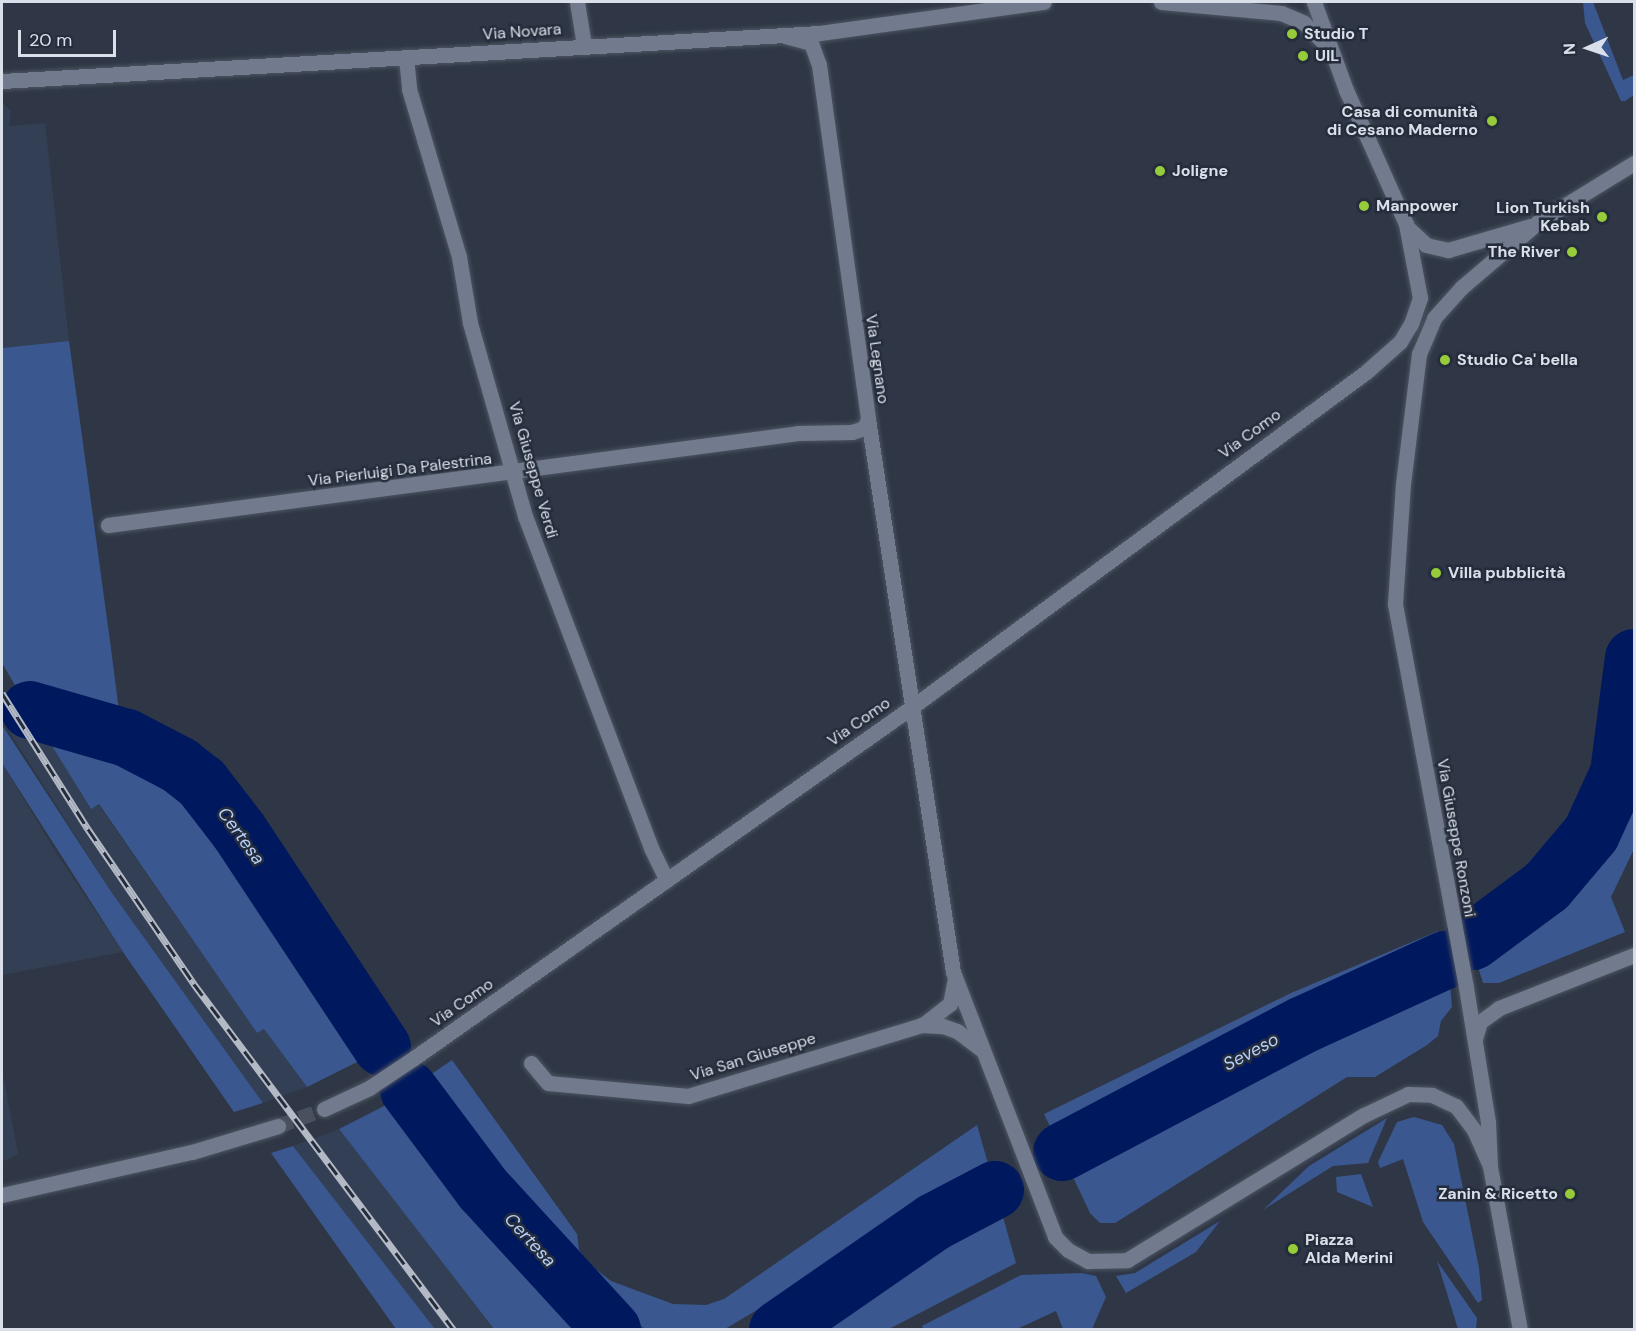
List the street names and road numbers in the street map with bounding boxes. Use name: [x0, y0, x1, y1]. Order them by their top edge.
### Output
street label: Via Novara: [482, 20, 562, 44]
street label: Via Legnano: [861, 313, 893, 405]
street label: Via Giuseppe Verdi: [504, 399, 562, 541]
street label: Via Como: [1215, 405, 1285, 463]
street label: Via Pierluigi Da Palestrina: [307, 449, 493, 491]
street label: Via Como: [824, 693, 894, 751]
street label: Via Giuseppe Ronzoni: [1433, 757, 1479, 919]
street label: Via Como: [427, 974, 497, 1032]
street label: Via San Giuseppe: [688, 1029, 818, 1085]

